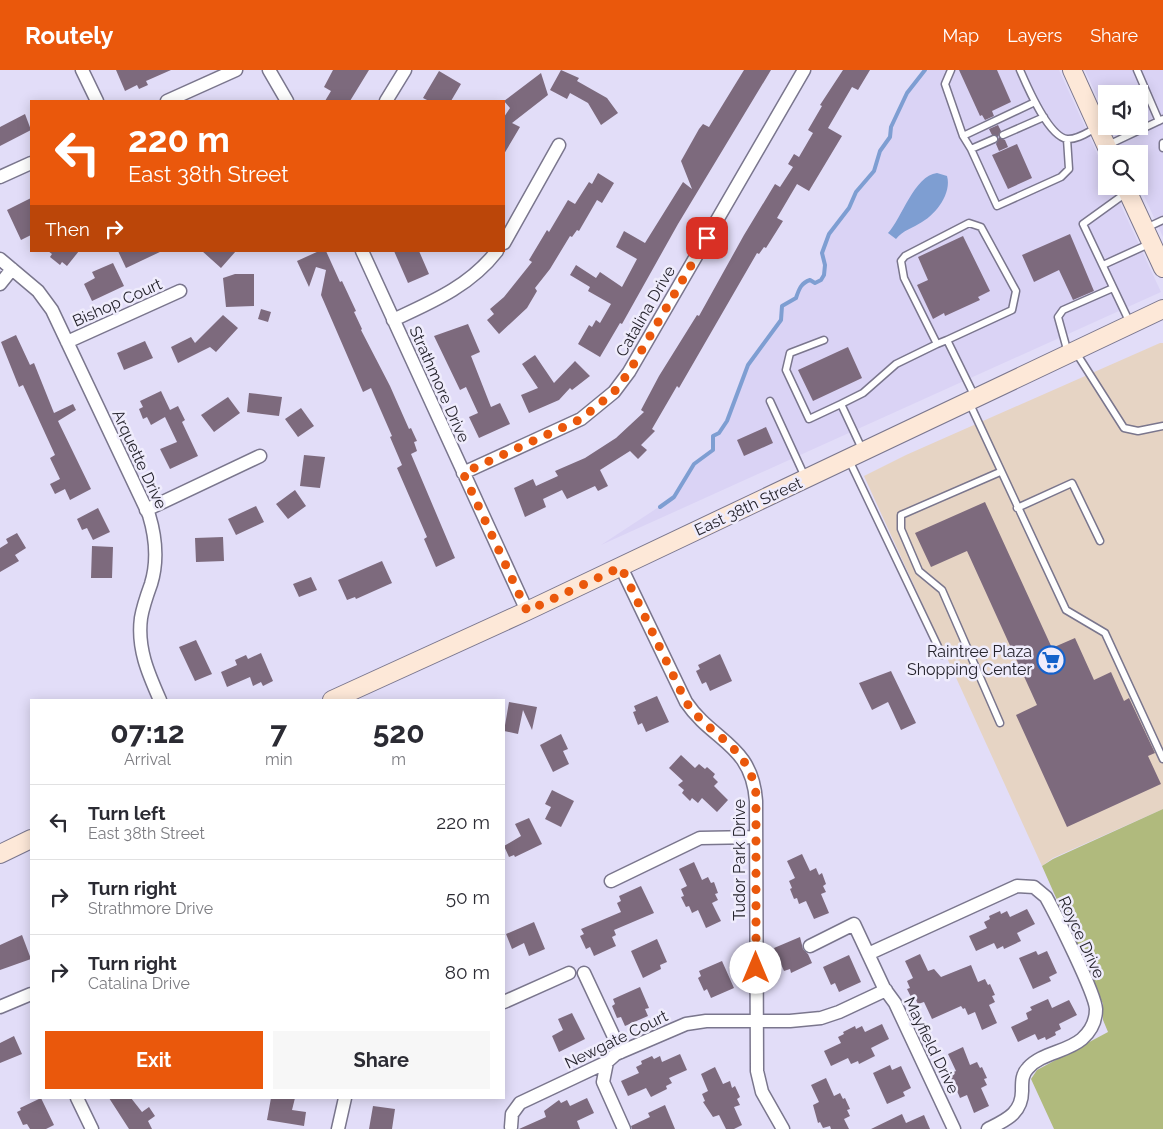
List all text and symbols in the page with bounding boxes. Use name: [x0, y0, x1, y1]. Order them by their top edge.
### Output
text: Routely: [25, 21, 114, 50]
text: Map: [943, 25, 979, 46]
text: Layers: [1007, 25, 1062, 46]
text: Share: [1090, 25, 1138, 46]
map controls: [1098, 85, 1148, 195]
button: sound: [1098, 85, 1148, 135]
text: 220 m: [128, 119, 230, 160]
icon: left: [45, 120, 110, 185]
button: search: [1098, 145, 1148, 195]
text: East 38th Street: [128, 161, 289, 187]
icon: right: [100, 215, 128, 243]
pin: [686, 217, 728, 259]
text: Then: [45, 218, 90, 240]
icon: arrive: [693, 224, 721, 252]
street label: Catalina Drive: [612, 262, 679, 360]
street label: Bishop Court: [70, 274, 165, 331]
street label: Strathmore Drive: [405, 323, 474, 445]
street label: Arquette Drive: [108, 407, 171, 512]
street label: East 38th Street: [691, 473, 806, 540]
place label: Raintree Plaza Shopping Center: [907, 642, 1032, 679]
supermarket icon: Raintree Plaza Shopping Center: [1036, 645, 1066, 675]
text: 07:12: [110, 715, 185, 750]
text: 7: [270, 715, 287, 750]
text: 520: [373, 715, 425, 750]
text: Arrival: [124, 750, 171, 769]
text: min: [265, 750, 292, 769]
text: m: [391, 750, 406, 769]
street label: Tudor Park Drive: [730, 799, 749, 921]
text: Turn left: [88, 802, 165, 824]
icon: left: [45, 808, 73, 836]
text: 220 m: [436, 811, 490, 833]
text: East 38th Street: [88, 824, 205, 843]
text: Turn right: [88, 877, 177, 899]
icon: right: [45, 883, 73, 911]
text: 50 m: [446, 886, 490, 908]
street label: Royce Drive: [1054, 893, 1109, 981]
text: Strathmore Drive: [88, 899, 213, 918]
position arrow: [729, 941, 781, 993]
text: Turn right: [88, 952, 177, 974]
icon: right: [45, 958, 73, 986]
text: 80 m: [445, 961, 490, 983]
text: Catalina Drive: [88, 974, 190, 993]
street label: Mayfield Drive: [900, 994, 963, 1097]
street label: Newgate Court: [562, 1006, 671, 1073]
button: Exit: [45, 1031, 263, 1089]
button: Share: [273, 1031, 490, 1089]

